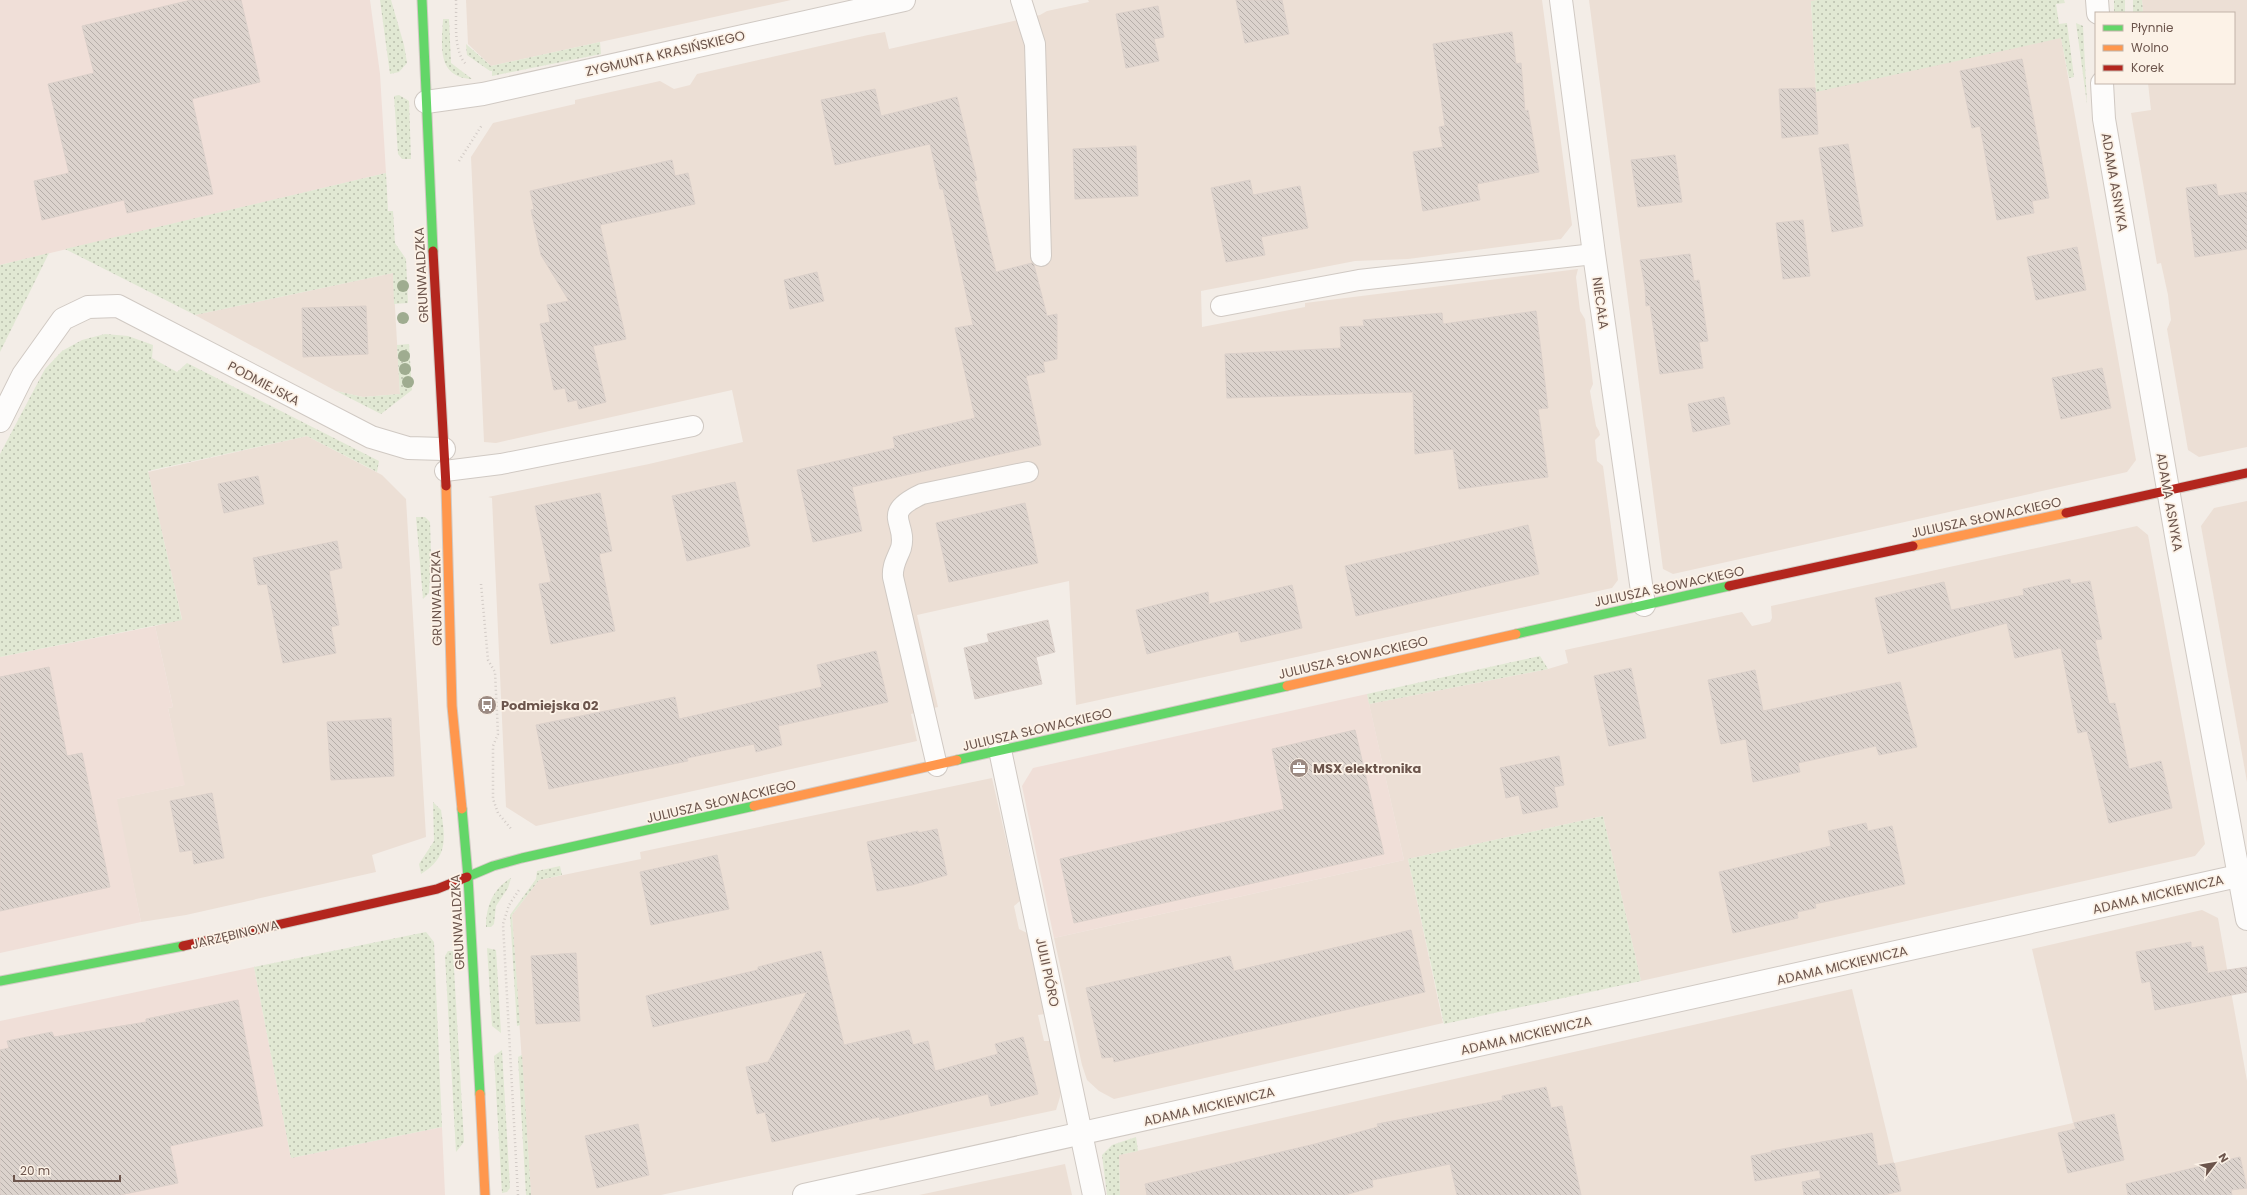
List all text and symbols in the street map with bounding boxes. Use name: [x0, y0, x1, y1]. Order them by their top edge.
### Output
legend: [2095, 12, 2235, 84]
text: Płynnie: [2131, 19, 2173, 36]
street label: ZYGMUNTA KRASIŃSKIEGO: [583, 26, 747, 81]
text: Wolno: [2131, 39, 2169, 56]
text: Korek: [2131, 59, 2165, 76]
street label: ADAMA ASNYKA: [2096, 131, 2133, 233]
street label: GRUNWALDZKA: [409, 226, 433, 323]
street label: NIECAŁA: [1587, 276, 1614, 330]
street label: PODMIEJSKA: [224, 356, 303, 410]
street label: ADAMA ASNYKA: [2151, 451, 2188, 553]
street label: JULIUSZA SŁOWACKIEGO: [1909, 492, 2063, 543]
street label: GRUNWALDZKA: [426, 550, 447, 646]
street label: JULIUSZA SŁOWACKIEGO: [1592, 561, 1746, 612]
street label: JULIUSZA SŁOWACKIEGO: [1276, 631, 1430, 684]
bus stop icon: Podmiejska 02: [476, 694, 498, 716]
place label: Podmiejska 02: [501, 696, 599, 715]
street label: JULIUSZA SŁOWACKIEGO: [960, 703, 1114, 756]
office icon: MSX elektronika: [1288, 757, 1310, 779]
place label: MSX elektronika: [1313, 759, 1422, 778]
street label: JULIUSZA SŁOWACKIEGO: [644, 775, 798, 828]
street label: ADAMA MICKIEWICZA: [2091, 870, 2226, 919]
street label: GRUNWALDZKA: [445, 873, 469, 970]
street label: JARZĘBINOWA: [190, 915, 281, 954]
street label: JULII PIÓRO: [1031, 936, 1064, 1008]
street label: ADAMA MICKIEWICZA: [1775, 941, 1910, 990]
street label: ADAMA MICKIEWICZA: [1459, 1011, 1594, 1060]
street label: ADAMA MICKIEWICZA: [1142, 1082, 1277, 1131]
north arrow: [2195, 1143, 2235, 1183]
text: N: [2215, 1150, 2233, 1166]
scale bar: [14, 1157, 120, 1183]
text: 20 m: [20, 1162, 50, 1179]

